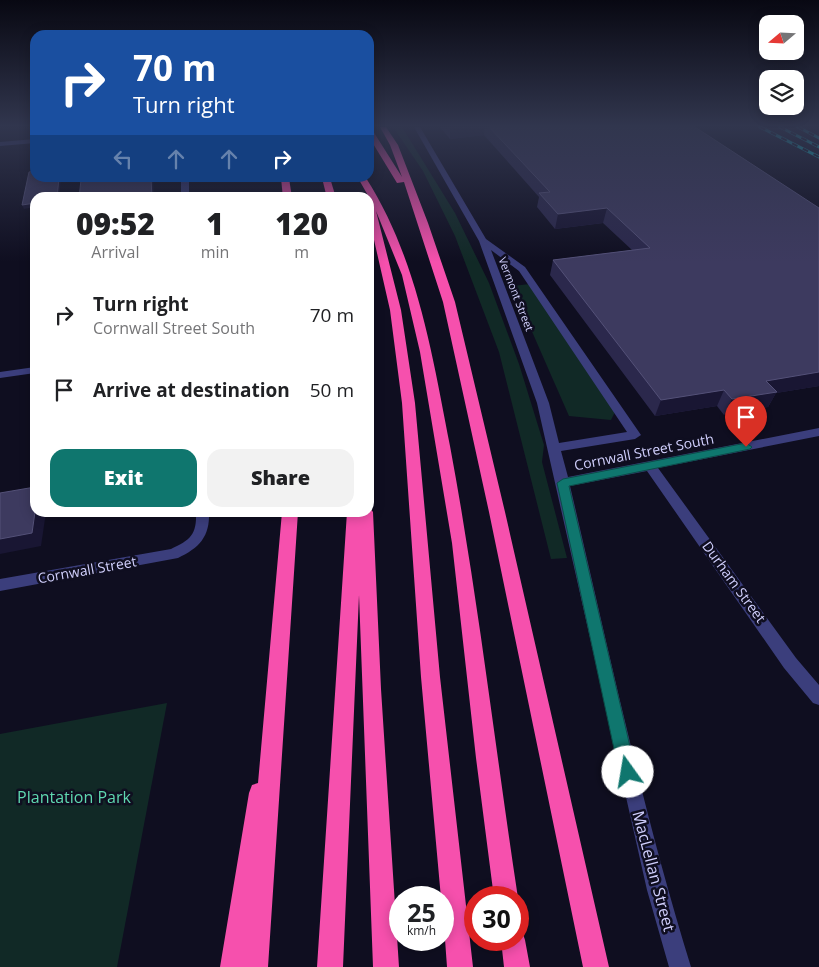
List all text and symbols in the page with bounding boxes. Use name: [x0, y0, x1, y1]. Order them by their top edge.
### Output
north arrow: [759, 15, 804, 60]
map controls: [759, 15, 804, 115]
text: 70 m: [133, 44, 216, 91]
icon: right: [50, 50, 115, 115]
button: layers: [759, 70, 804, 115]
text: Turn right: [133, 89, 235, 119]
icon: left: [109, 145, 137, 173]
icon: ahead: [162, 145, 190, 173]
icon: ahead: [215, 145, 243, 173]
icon: right: [268, 145, 296, 173]
text: 09:52: [76, 203, 155, 244]
text: 1: [206, 203, 224, 244]
text: 120: [275, 203, 328, 244]
text: Arrival: [91, 241, 139, 263]
text: min: [201, 241, 229, 263]
text: m: [294, 241, 309, 263]
street label: Vermont Street: [495, 255, 538, 333]
text: Turn right: [93, 291, 188, 317]
icon: right: [50, 301, 78, 329]
text: 70 m: [310, 302, 354, 328]
text: Cornwall Street South: [93, 317, 255, 339]
icon: arrive: [50, 376, 78, 404]
text: Arrive at destination: [93, 377, 290, 403]
text: 50 m: [310, 377, 354, 403]
pin: [725, 396, 767, 447]
icon: arrive: [732, 403, 760, 431]
street label: Cornwall Street South: [572, 429, 715, 474]
button: Exit: [50, 449, 197, 507]
button: Share: [207, 449, 354, 507]
street label: Durham Street: [698, 537, 770, 626]
street label: Cornwall Street: [36, 551, 138, 588]
position arrow: [601, 745, 653, 797]
park label: Plantation Park: [17, 786, 131, 808]
street label: MacLellan Street: [627, 808, 681, 934]
speed limit sign: 30: [464, 886, 529, 951]
text: 25: [407, 895, 436, 929]
text: km/h: [407, 922, 436, 939]

